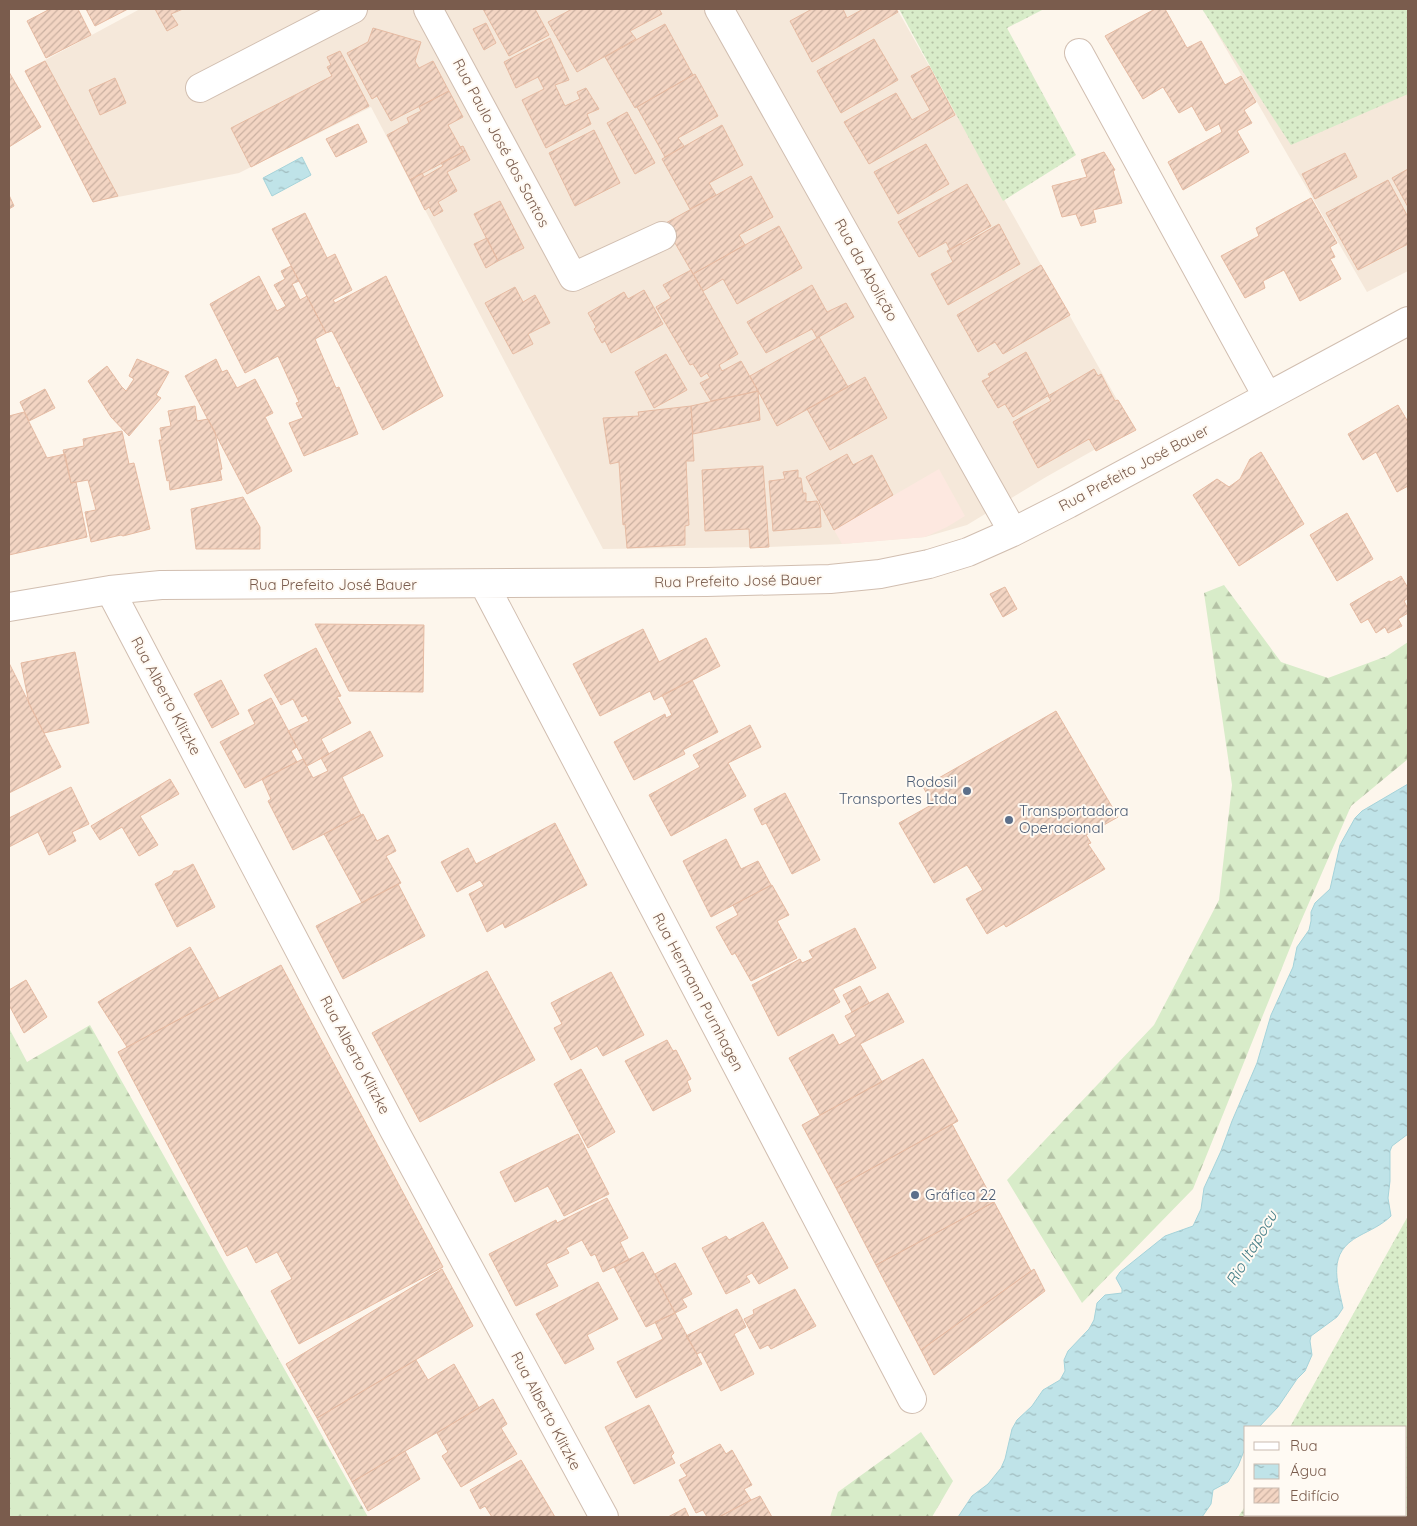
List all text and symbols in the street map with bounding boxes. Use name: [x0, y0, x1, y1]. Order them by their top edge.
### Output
street label: Rua Paulo José dos Santos: [449, 55, 554, 230]
street label: Rua da Abolição: [830, 215, 902, 324]
street label: Rua Prefeito José Bauer: [1055, 420, 1213, 515]
street label: Rua Prefeito José Bauer: [654, 570, 822, 591]
street label: Rua Prefeito José Bauer: [249, 575, 417, 594]
street label: Rua Alberto Klitzke: [127, 633, 206, 758]
place label: Rodosil Transportes Ltda: [839, 772, 957, 808]
marker: Rodosil Transportes Ltda: [961, 785, 973, 797]
place label: Transportadora Operacional: [1019, 801, 1129, 837]
marker: Transportadora Operacional: [1003, 814, 1015, 826]
street label: Rua Hermann Purnhagen: [649, 909, 748, 1074]
street label: Rua Alberto Klitzke: [316, 992, 395, 1117]
place label: Gráfica 22: [925, 1185, 996, 1204]
marker: Gráfica 22: [909, 1189, 921, 1201]
water label: Rio Itapocu: [1221, 1206, 1282, 1289]
street label: Rua Alberto Klitzke: [507, 1348, 586, 1473]
legend: [1244, 1426, 1407, 1516]
text: Rua: [1290, 1436, 1318, 1455]
text: Água: [1290, 1461, 1327, 1480]
text: Edifício: [1290, 1486, 1339, 1505]

